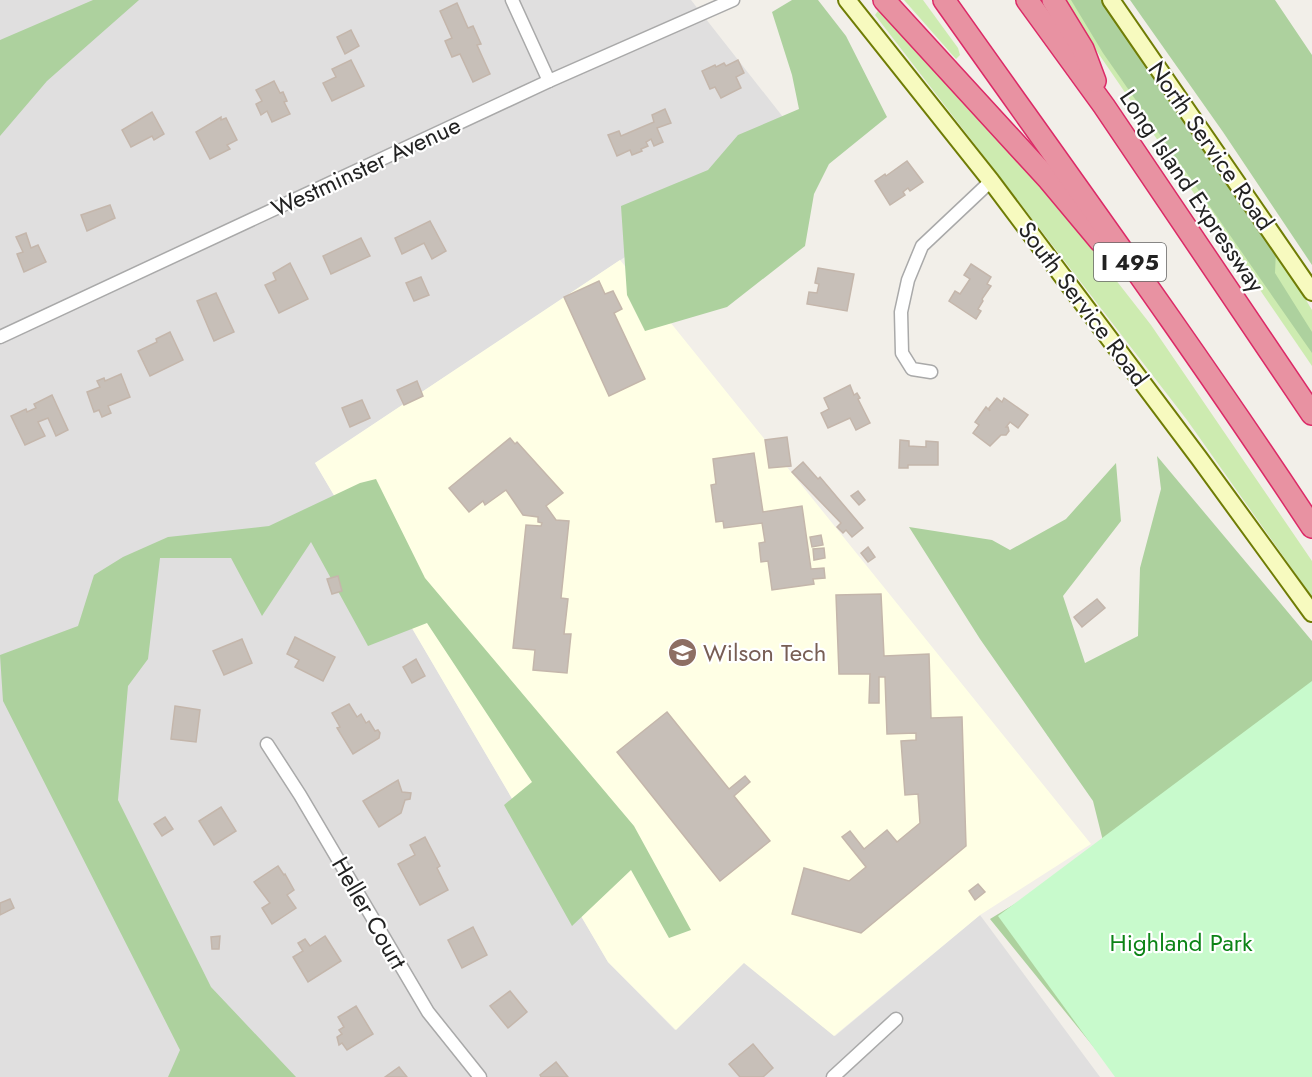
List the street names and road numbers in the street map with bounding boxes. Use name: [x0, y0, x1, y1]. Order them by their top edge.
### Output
street label: North Service Road: [1140, 54, 1283, 237]
street label: Long Island Expressway: [1111, 82, 1274, 300]
street label: Westminster Avenue: [265, 107, 466, 226]
street label: South Service Road: [1010, 214, 1157, 393]
road number: I 495: [1094, 243, 1166, 281]
street label: Heller Court: [323, 850, 416, 976]

